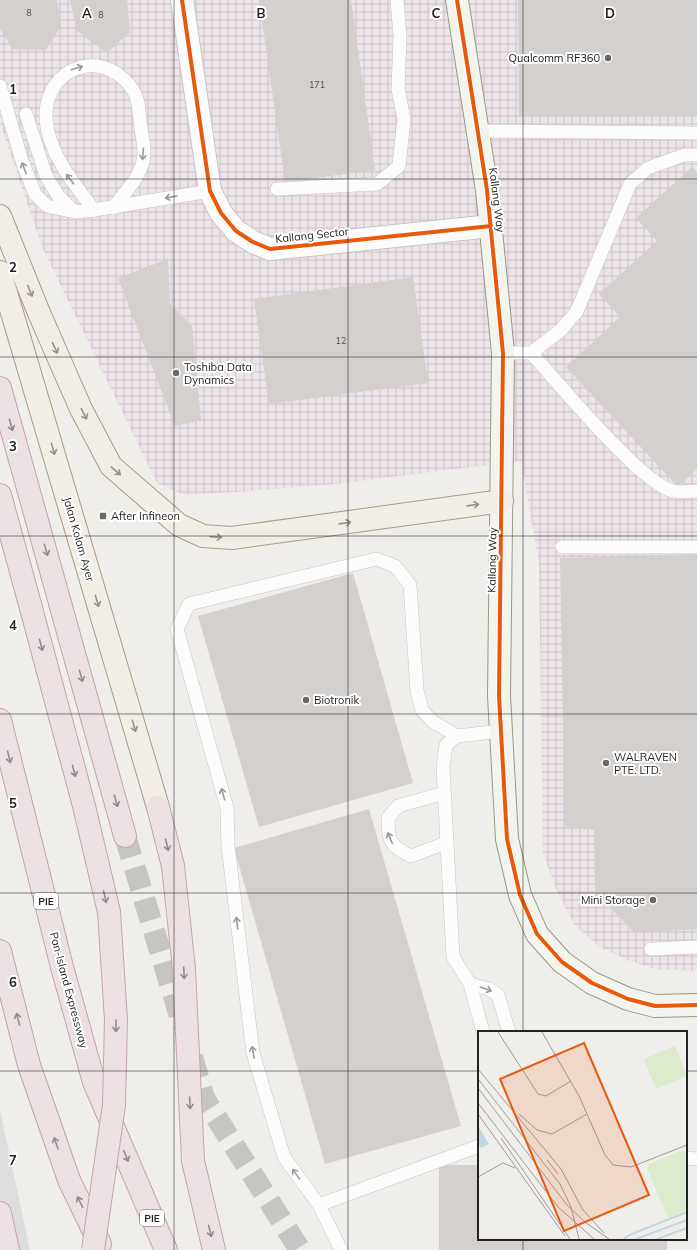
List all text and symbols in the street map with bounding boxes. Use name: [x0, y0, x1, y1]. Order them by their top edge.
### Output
text: A: [82, 5, 92, 21]
text: B: [257, 5, 266, 21]
text: C: [432, 5, 441, 21]
text: D: [605, 5, 615, 21]
house number: 8: [26, 7, 32, 18]
house number: 8: [98, 9, 104, 20]
place label: Qualcomm RF360: [509, 51, 600, 65]
marker: Qualcomm RF360: [603, 53, 613, 63]
one-way arrow: [71, 64, 84, 71]
house number: 171: [309, 79, 325, 90]
text: 1: [9, 81, 17, 97]
one-way arrow: [139, 147, 146, 160]
one-way arrow: [20, 162, 28, 174]
street label: Kallang Way: [486, 167, 508, 233]
one-way arrow: [66, 174, 75, 185]
one-way arrow: [165, 193, 178, 201]
street label: Kallang Sector: [275, 224, 349, 246]
text: 2: [9, 259, 17, 275]
one-way arrow: [26, 284, 34, 296]
house number: 12: [336, 335, 346, 346]
one-way arrow: [52, 342, 59, 354]
place label: Toshiba Data Dynamics: [184, 360, 252, 387]
marker: Toshiba Data Dynamics: [171, 368, 181, 378]
one-way arrow: [81, 408, 88, 420]
one-way arrow: [8, 418, 15, 431]
text: 3: [9, 438, 17, 454]
one-way arrow: [50, 443, 57, 456]
one-way arrow: [111, 466, 122, 475]
street label: Jalan Kolam Ayer: [60, 495, 98, 583]
one-way arrow: [467, 501, 480, 509]
place label: After Infineon: [111, 509, 180, 523]
marker: After Infineon: [98, 511, 108, 521]
one-way arrow: [338, 519, 351, 526]
street label: Kallang Way: [484, 527, 500, 593]
one-way arrow: [209, 533, 222, 541]
one-way arrow: [43, 544, 50, 557]
one-way arrow: [94, 594, 101, 607]
text: 4: [9, 617, 17, 633]
one-way arrow: [37, 638, 45, 651]
one-way arrow: [78, 669, 85, 682]
place label: Biotronik: [314, 693, 359, 707]
marker: Biotronik: [301, 695, 311, 705]
one-way arrow: [131, 719, 138, 732]
place label: WALRAVEN PTE. LTD.: [614, 750, 677, 777]
one-way arrow: [6, 751, 14, 764]
marker: WALRAVEN PTE. LTD.: [601, 758, 611, 768]
one-way arrow: [71, 764, 78, 777]
one-way arrow: [219, 788, 226, 801]
one-way arrow: [113, 794, 120, 807]
text: 5: [9, 795, 17, 811]
one-way arrow: [386, 832, 394, 844]
one-way arrow: [164, 838, 171, 851]
one-way arrow: [102, 890, 110, 903]
road number: PIE: [34, 893, 58, 909]
place label: Mini Storage: [581, 893, 645, 907]
marker: Mini Storage: [648, 895, 658, 905]
one-way arrow: [233, 917, 241, 930]
street label: Pan-Island Expressway: [47, 930, 91, 1050]
one-way arrow: [180, 966, 187, 979]
text: 6: [9, 974, 17, 990]
one-way arrow: [480, 986, 493, 993]
one-way arrow: [13, 1013, 21, 1026]
one-way arrow: [112, 1019, 120, 1032]
inset map: [478, 1031, 687, 1240]
one-way arrow: [249, 1046, 257, 1059]
one-way arrow: [186, 1096, 194, 1109]
one-way arrow: [52, 1137, 59, 1150]
one-way arrow: [123, 1150, 130, 1162]
text: 7: [9, 1152, 17, 1168]
one-way arrow: [292, 1168, 300, 1179]
one-way arrow: [76, 1197, 83, 1209]
road number: PIE: [140, 1210, 164, 1226]
one-way arrow: [206, 1224, 214, 1237]

